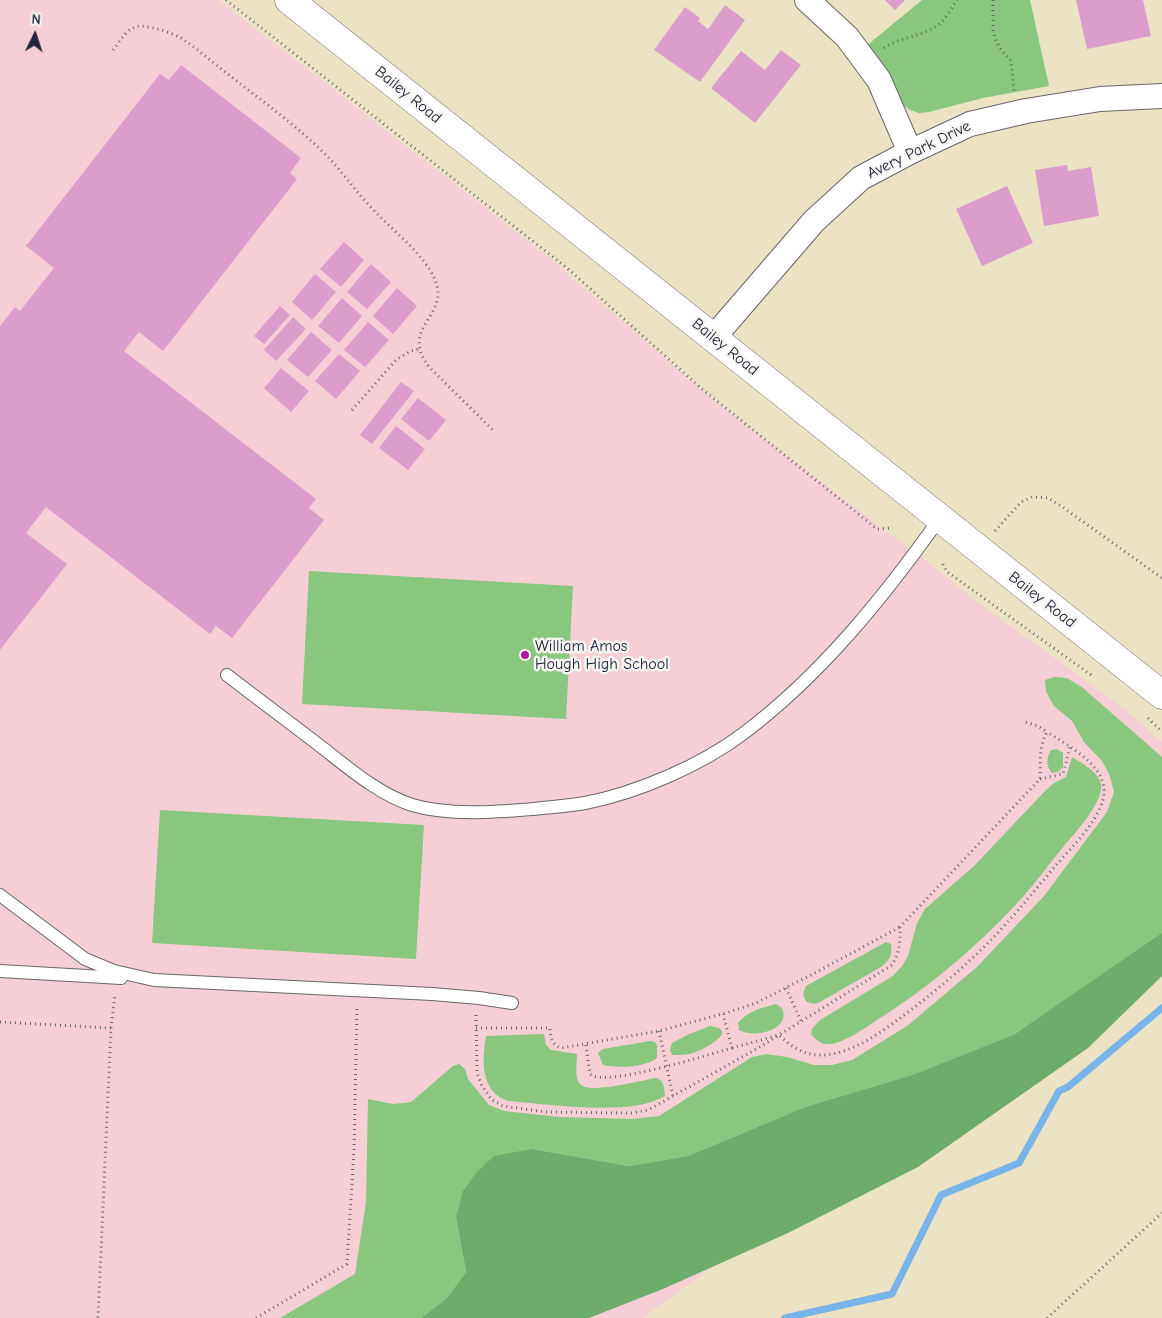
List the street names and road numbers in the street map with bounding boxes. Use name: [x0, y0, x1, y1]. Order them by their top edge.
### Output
street label: Bailey Road: [371, 62, 445, 128]
street label: Avery Park Drive: [864, 117, 974, 183]
street label: Bailey Road: [688, 314, 762, 380]
street label: Bailey Road: [1004, 568, 1080, 632]

